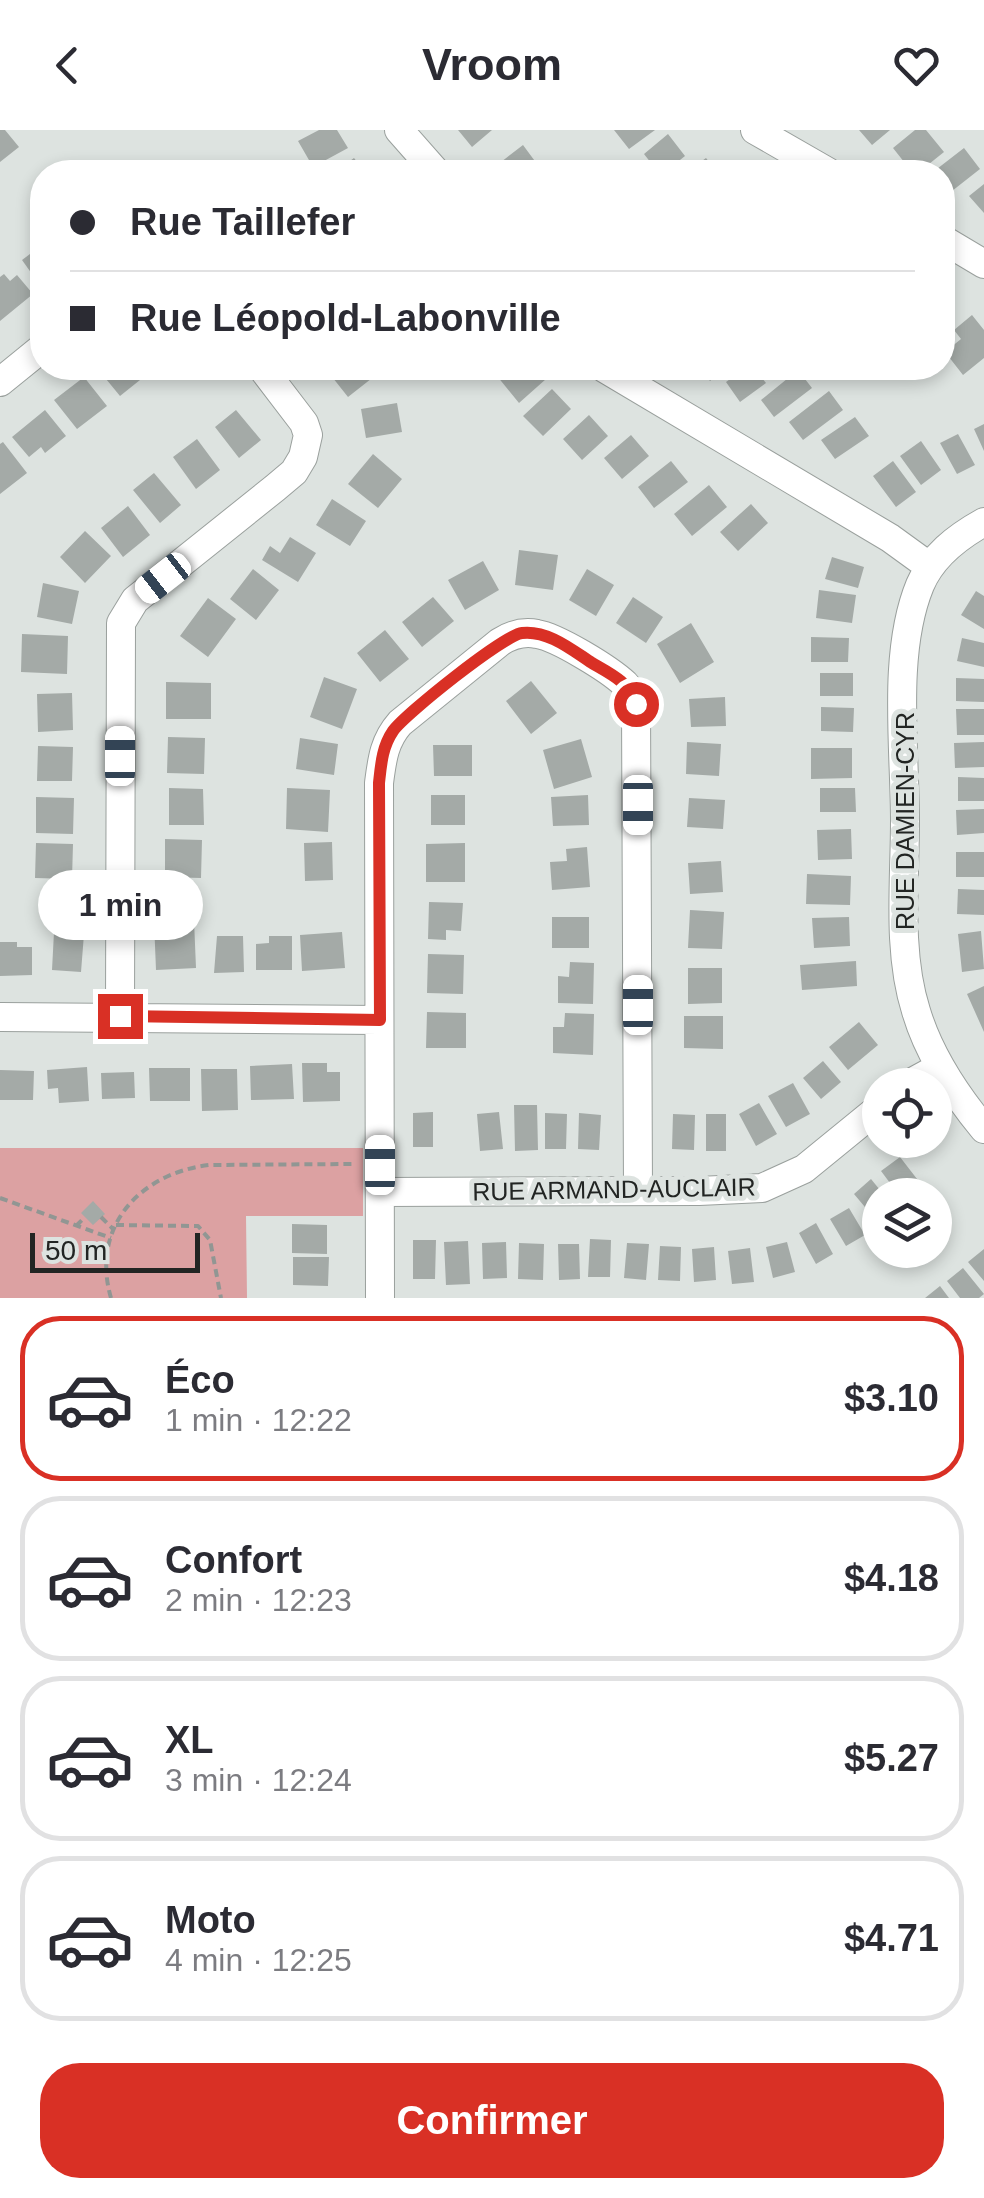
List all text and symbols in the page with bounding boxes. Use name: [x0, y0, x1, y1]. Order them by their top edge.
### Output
icon: back: [40, 38, 95, 93]
icon: heart: [889, 38, 944, 93]
text: Vroom: [422, 39, 562, 90]
text: Rue Taillefer: [130, 201, 355, 243]
text: Rue Léopold-Labonville: [130, 297, 561, 339]
car: [130, 548, 196, 608]
route start: [614, 682, 659, 727]
street label: RUE DAMIEN-CYR: [891, 712, 919, 930]
car: [105, 726, 135, 786]
car: [623, 775, 653, 835]
callout: 1 min: [38, 871, 202, 941]
text: 1 min: [79, 887, 162, 923]
car: [623, 975, 653, 1035]
route end: [98, 994, 143, 1039]
map controls: [862, 1068, 952, 1268]
button: locate: [862, 1068, 952, 1158]
car: [365, 1135, 395, 1195]
street label: RUE ARMAND-AUCLAIR: [472, 1173, 756, 1205]
button: layers: [862, 1178, 952, 1268]
scale bar: [30, 1228, 200, 1272]
text: 50 m: [45, 1235, 107, 1266]
icon: car: [45, 1354, 135, 1444]
text: Éco: [165, 1359, 235, 1401]
text: $3.10: [844, 1377, 939, 1419]
text: 1 min · 12:22: [165, 1402, 352, 1438]
icon: car: [45, 1534, 135, 1624]
text: Confort: [165, 1539, 302, 1581]
text: $4.18: [844, 1557, 939, 1599]
text: 2 min · 12:23: [165, 1582, 352, 1618]
icon: car: [45, 1714, 135, 1804]
text: XL: [165, 1719, 214, 1761]
text: $5.27: [844, 1737, 939, 1779]
text: 3 min · 12:24: [165, 1762, 352, 1798]
icon: car: [45, 1894, 135, 1984]
text: Moto: [165, 1899, 256, 1941]
text: $4.71: [844, 1917, 939, 1959]
text: 4 min · 12:25: [165, 1942, 352, 1978]
button: Confirmer: [40, 2063, 944, 2178]

